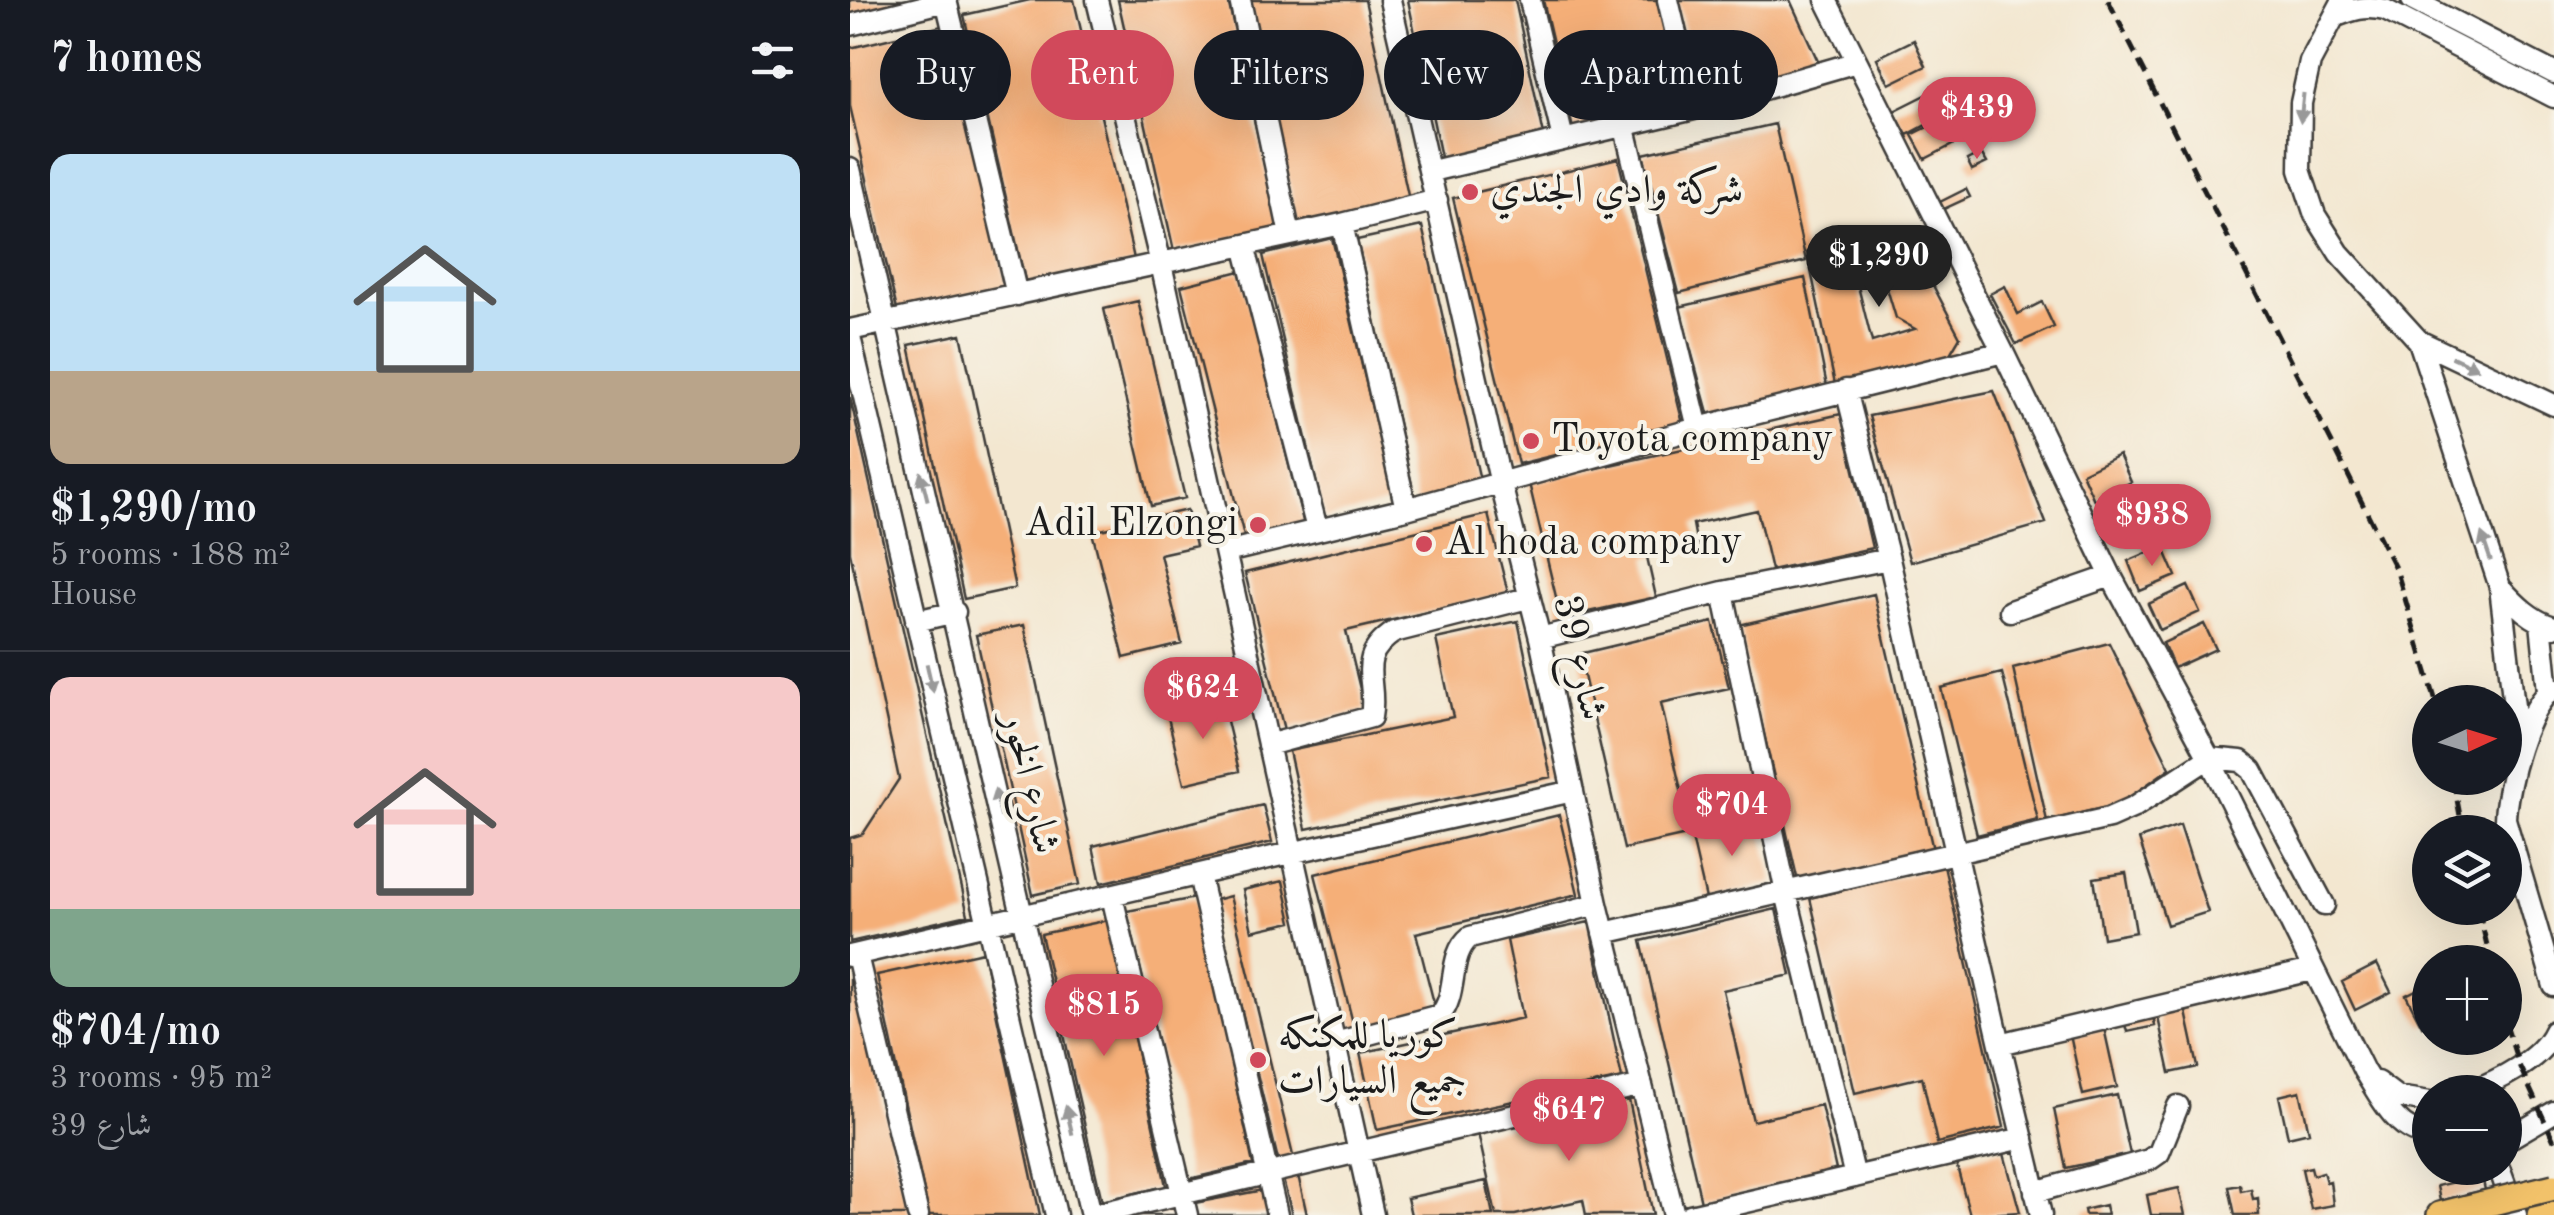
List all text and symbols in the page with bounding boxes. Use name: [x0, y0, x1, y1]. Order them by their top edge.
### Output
chip: Buy: [880, 30, 1011, 120]
chip: Rent: [1031, 30, 1174, 120]
chip: Filters: [1194, 30, 1364, 120]
chip: New: [1384, 30, 1524, 120]
chip: Apartment: [1544, 30, 1778, 120]
icon: filters: [745, 33, 800, 88]
text: 7 homes: [50, 39, 202, 81]
pin: $439: [1918, 77, 2036, 162]
text: $439: [1940, 93, 2014, 125]
one-way arrow: [2294, 93, 2310, 124]
place label: شركة وادي الجندي: [1490, 165, 1743, 220]
marker: شركة وادي الجندي: [1459, 181, 1481, 203]
icon: home: [335, 219, 515, 399]
pin: $1,290: [1798, 225, 1960, 310]
text: $1,290: [1828, 241, 1930, 273]
one-way arrow: [2451, 355, 2480, 372]
place label: Toyota company: [1551, 421, 1833, 461]
marker: Toyota company: [1520, 430, 1542, 452]
one-way arrow: [916, 470, 931, 501]
pin: $938: [2093, 484, 2211, 569]
text: $1,290/mo: [50, 489, 257, 531]
text: $938: [2115, 500, 2189, 532]
place label: Adil Elzongi: [1024, 505, 1238, 545]
marker: Adil Elzongi: [1247, 514, 1269, 536]
place label: Al hoda company: [1444, 524, 1742, 564]
one-way arrow: [2478, 531, 2493, 561]
marker: Al hoda company: [1413, 533, 1435, 555]
text: 5 rooms · 188 m²: [50, 540, 291, 572]
text: House: [50, 580, 137, 612]
street label: شارع 39: [1534, 592, 1612, 727]
pin: $624: [1144, 657, 1262, 742]
one-way arrow: [923, 663, 938, 694]
text: $624: [1166, 673, 1240, 705]
north arrow: [2412, 685, 2522, 795]
map controls: [2412, 685, 2522, 1185]
street label: شارع الخور: [983, 704, 1065, 860]
icon: home: [335, 742, 515, 922]
pin: $704: [1673, 774, 1791, 859]
one-way arrow: [989, 787, 1005, 818]
text: $704: [1695, 790, 1769, 822]
button: layers: [2412, 815, 2522, 925]
button: +: [2412, 945, 2522, 1055]
pin: $815: [1045, 974, 1163, 1059]
text: $815: [1067, 990, 1141, 1022]
text: $704/mo: [50, 1012, 221, 1054]
place label: كوريا للمكنكه جميع السيارات: [1278, 1014, 1467, 1115]
marker: كوريا للمكنكه جميع السيارات: [1247, 1049, 1269, 1071]
text: 3 rooms · 95 m²: [50, 1063, 272, 1095]
button: −: [2412, 1075, 2522, 1185]
pin: $647: [1510, 1079, 1628, 1164]
text: $647: [1532, 1095, 1606, 1127]
one-way arrow: [1061, 1104, 1077, 1135]
text: شارع 39: [50, 1111, 152, 1143]

